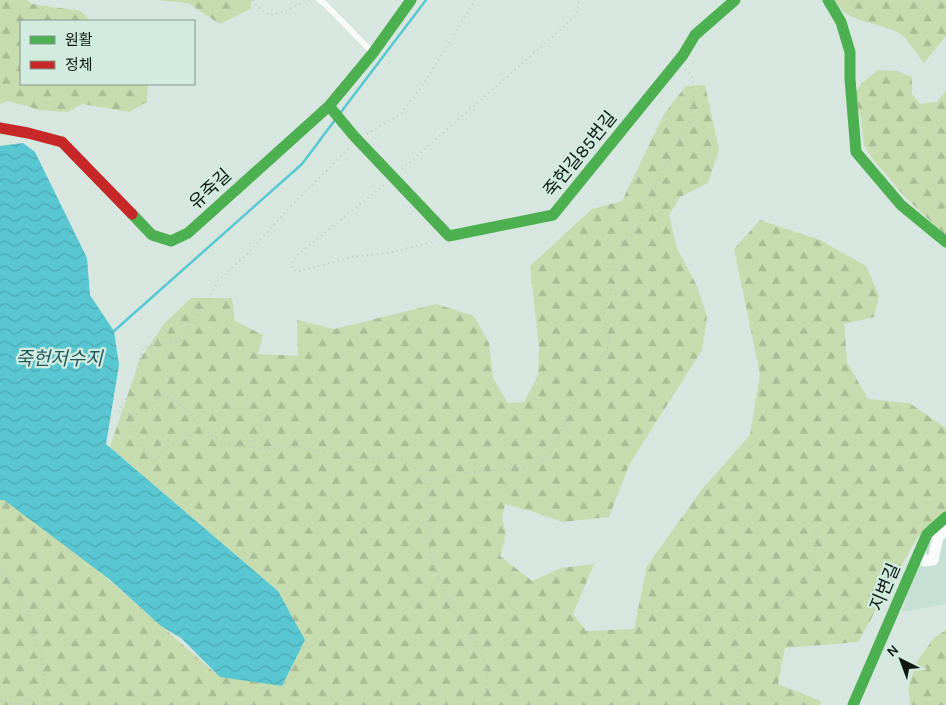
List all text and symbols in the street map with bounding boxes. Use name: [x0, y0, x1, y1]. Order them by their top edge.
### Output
legend: [20, 20, 195, 85]
text: 원활: [65, 31, 93, 49]
text: 정체: [65, 56, 93, 74]
street label: 죽헌길85번길: [539, 107, 621, 201]
street label: 유죽길: [184, 164, 236, 214]
water label: 죽헌저수지: [15, 348, 104, 370]
street label: 지변길: [865, 560, 905, 614]
north arrow: [876, 635, 926, 685]
text: N: [883, 641, 902, 660]

